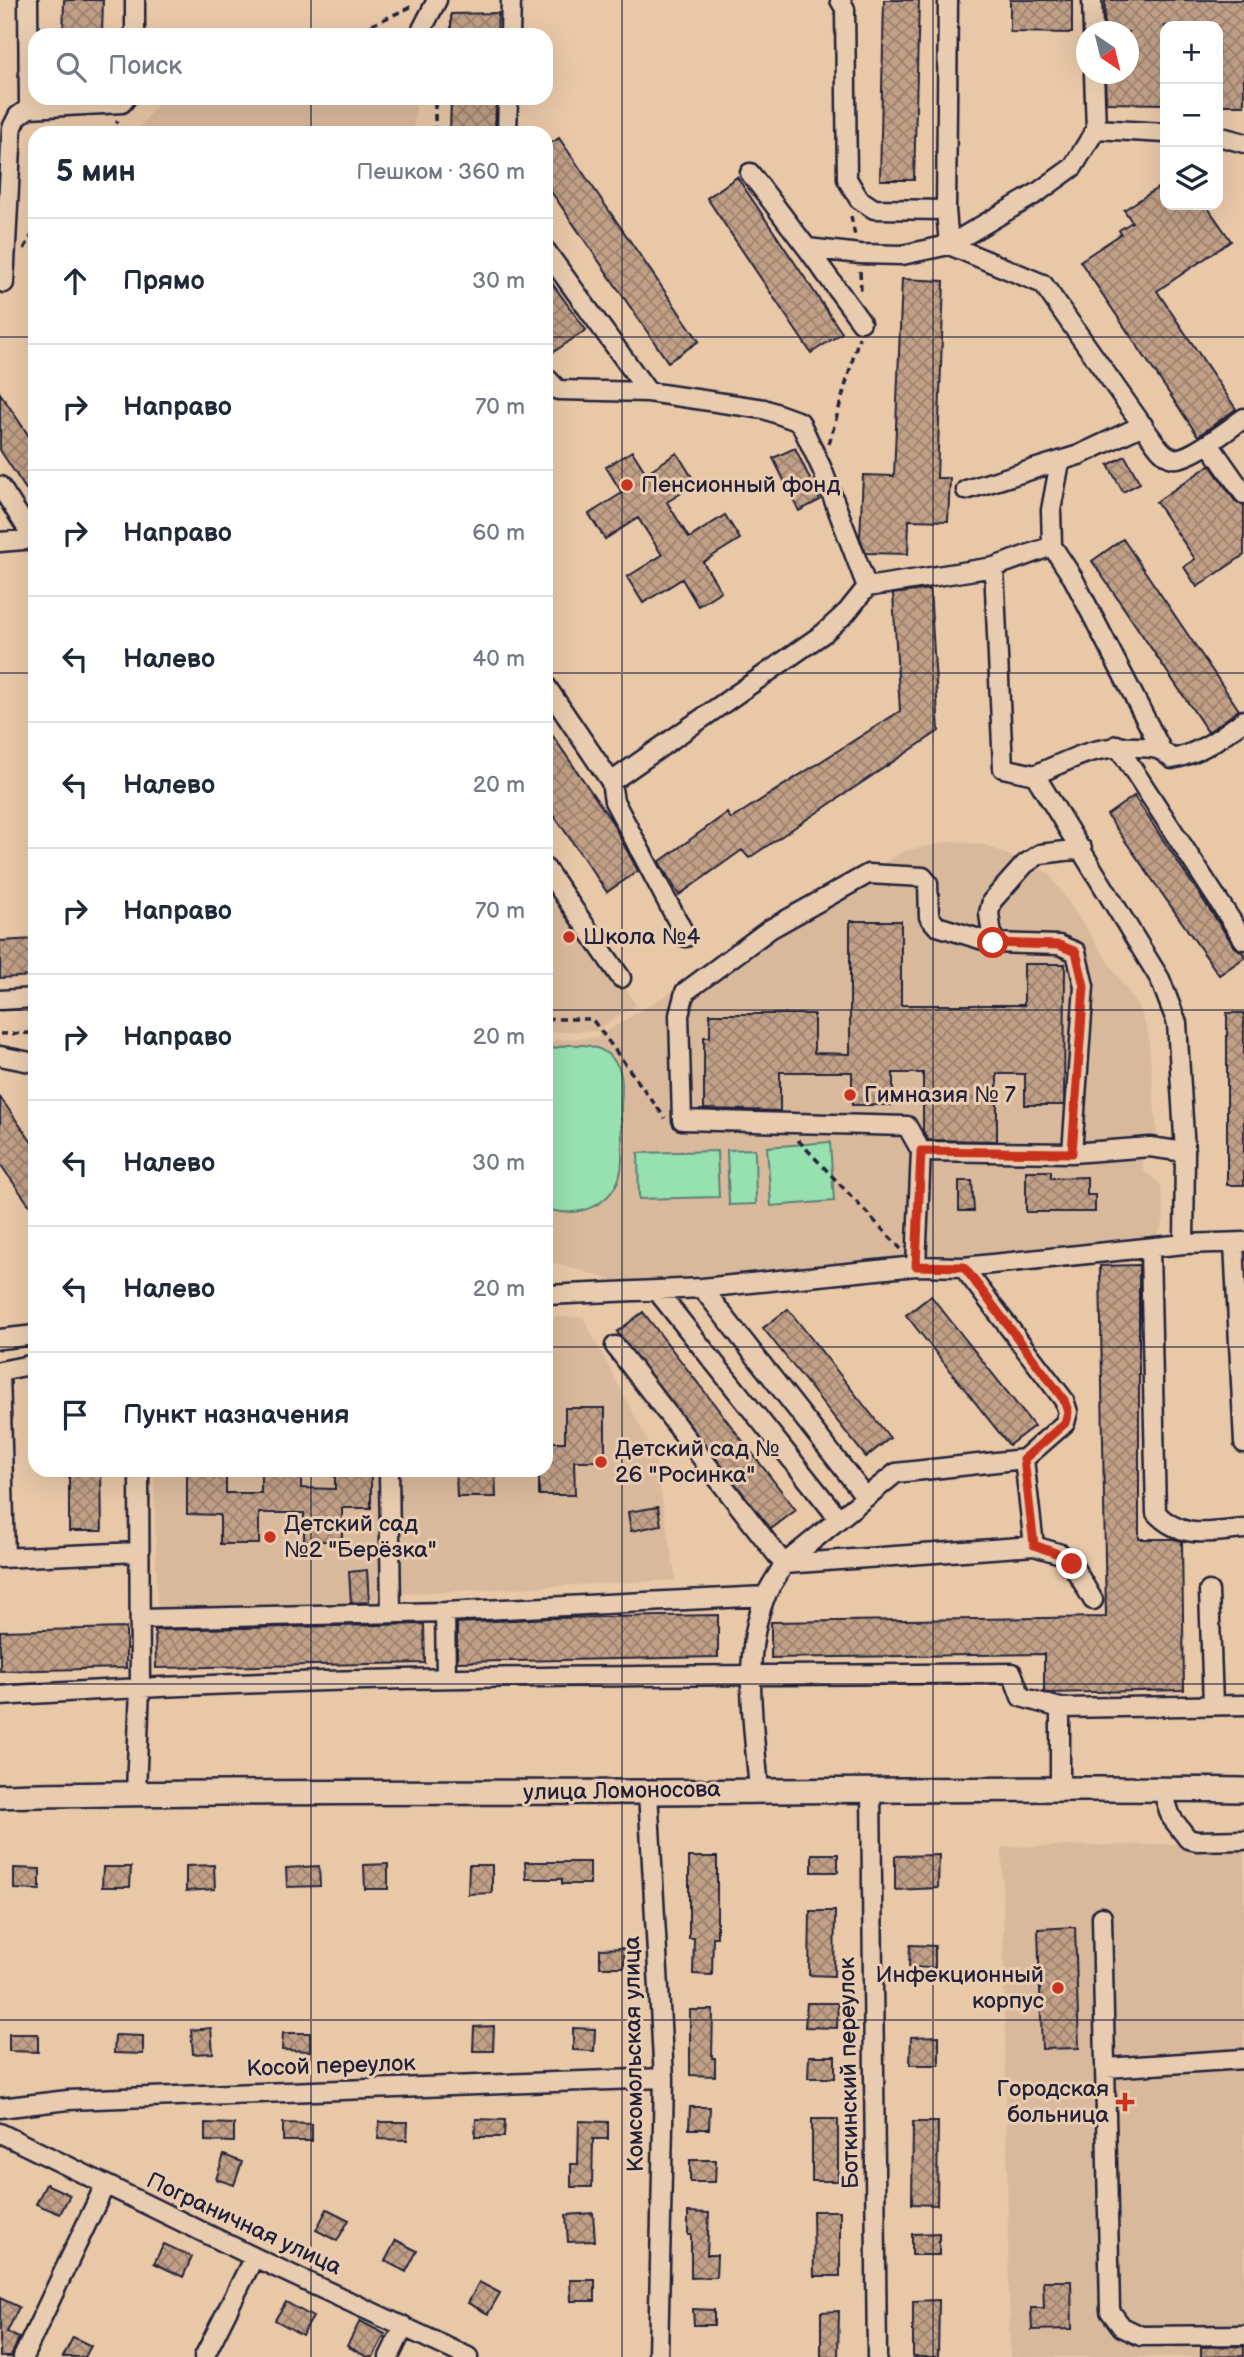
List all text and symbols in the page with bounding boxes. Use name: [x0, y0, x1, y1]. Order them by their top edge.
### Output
north arrow: [1076, 21, 1139, 84]
map controls: [1160, 21, 1223, 210]
button: +: [1160, 21, 1223, 84]
search box: [28, 28, 553, 105]
icon: search: [52, 48, 90, 86]
text: Поиск: [108, 51, 182, 82]
button: −: [1160, 84, 1223, 147]
button: layers: [1160, 147, 1223, 210]
text: 5 мин: [56, 154, 136, 190]
text: Пешком · 360 m: [356, 158, 525, 186]
icon: ahead: [56, 262, 94, 300]
text: Прямо: [123, 266, 205, 297]
text: 30 m: [472, 267, 525, 295]
icon: right: [56, 388, 94, 426]
text: Направо: [123, 392, 232, 423]
text: 70 m: [475, 393, 525, 421]
place label: Пенсионный фонд: [641, 471, 840, 499]
marker: Пенсионный фонд: [619, 477, 635, 493]
icon: right: [56, 514, 94, 552]
text: Направо: [123, 518, 232, 549]
text: 60 m: [472, 519, 525, 547]
icon: left: [56, 640, 94, 678]
text: Налево: [123, 644, 215, 675]
text: 40 m: [472, 645, 525, 673]
icon: left: [56, 766, 94, 804]
text: Налево: [123, 770, 215, 801]
text: 20 m: [473, 771, 525, 799]
icon: right: [56, 892, 94, 930]
text: Направо: [123, 896, 232, 927]
text: 70 m: [475, 897, 525, 925]
place label: Школа №4: [583, 923, 700, 951]
route start: [977, 927, 1008, 958]
marker: Школа №4: [561, 929, 577, 945]
icon: right: [56, 1018, 94, 1056]
text: Направо: [123, 1022, 232, 1053]
text: 20 m: [473, 1023, 525, 1051]
place label: Гимназия № 7: [864, 1081, 1016, 1109]
marker: Гимназия № 7: [842, 1087, 858, 1103]
icon: left: [56, 1144, 94, 1182]
text: Налево: [123, 1148, 215, 1179]
text: 30 m: [472, 1149, 525, 1177]
icon: left: [56, 1270, 94, 1308]
text: Налево: [123, 1274, 215, 1305]
text: 20 m: [473, 1275, 525, 1303]
icon: arrive: [56, 1396, 94, 1434]
text: Пункт назначения: [123, 1400, 349, 1431]
place label: Детский сад № 26 "Росинка": [615, 1435, 780, 1489]
marker: Детский сад № 26 "Росинка": [593, 1454, 609, 1470]
place label: Детский сад №2 "Берёзка": [284, 1510, 436, 1564]
marker: Детский сад №2 "Берёзка": [262, 1529, 278, 1545]
route end: [1056, 1548, 1087, 1579]
street label: улица Ломоносова: [523, 1775, 721, 1807]
street label: Комсомольская улица: [618, 1935, 650, 2172]
street label: Боткинский переулок: [833, 1956, 865, 2189]
place label: Инфекционный корпус: [876, 1961, 1044, 2015]
marker: Инфекционный корпус: [1050, 1980, 1066, 1996]
street label: Косой переулок: [246, 2049, 417, 2083]
place label: Городская больница: [996, 2075, 1109, 2129]
marker: Городская больница: [1115, 2092, 1135, 2112]
street label: Пограничная улица: [142, 2167, 346, 2282]

